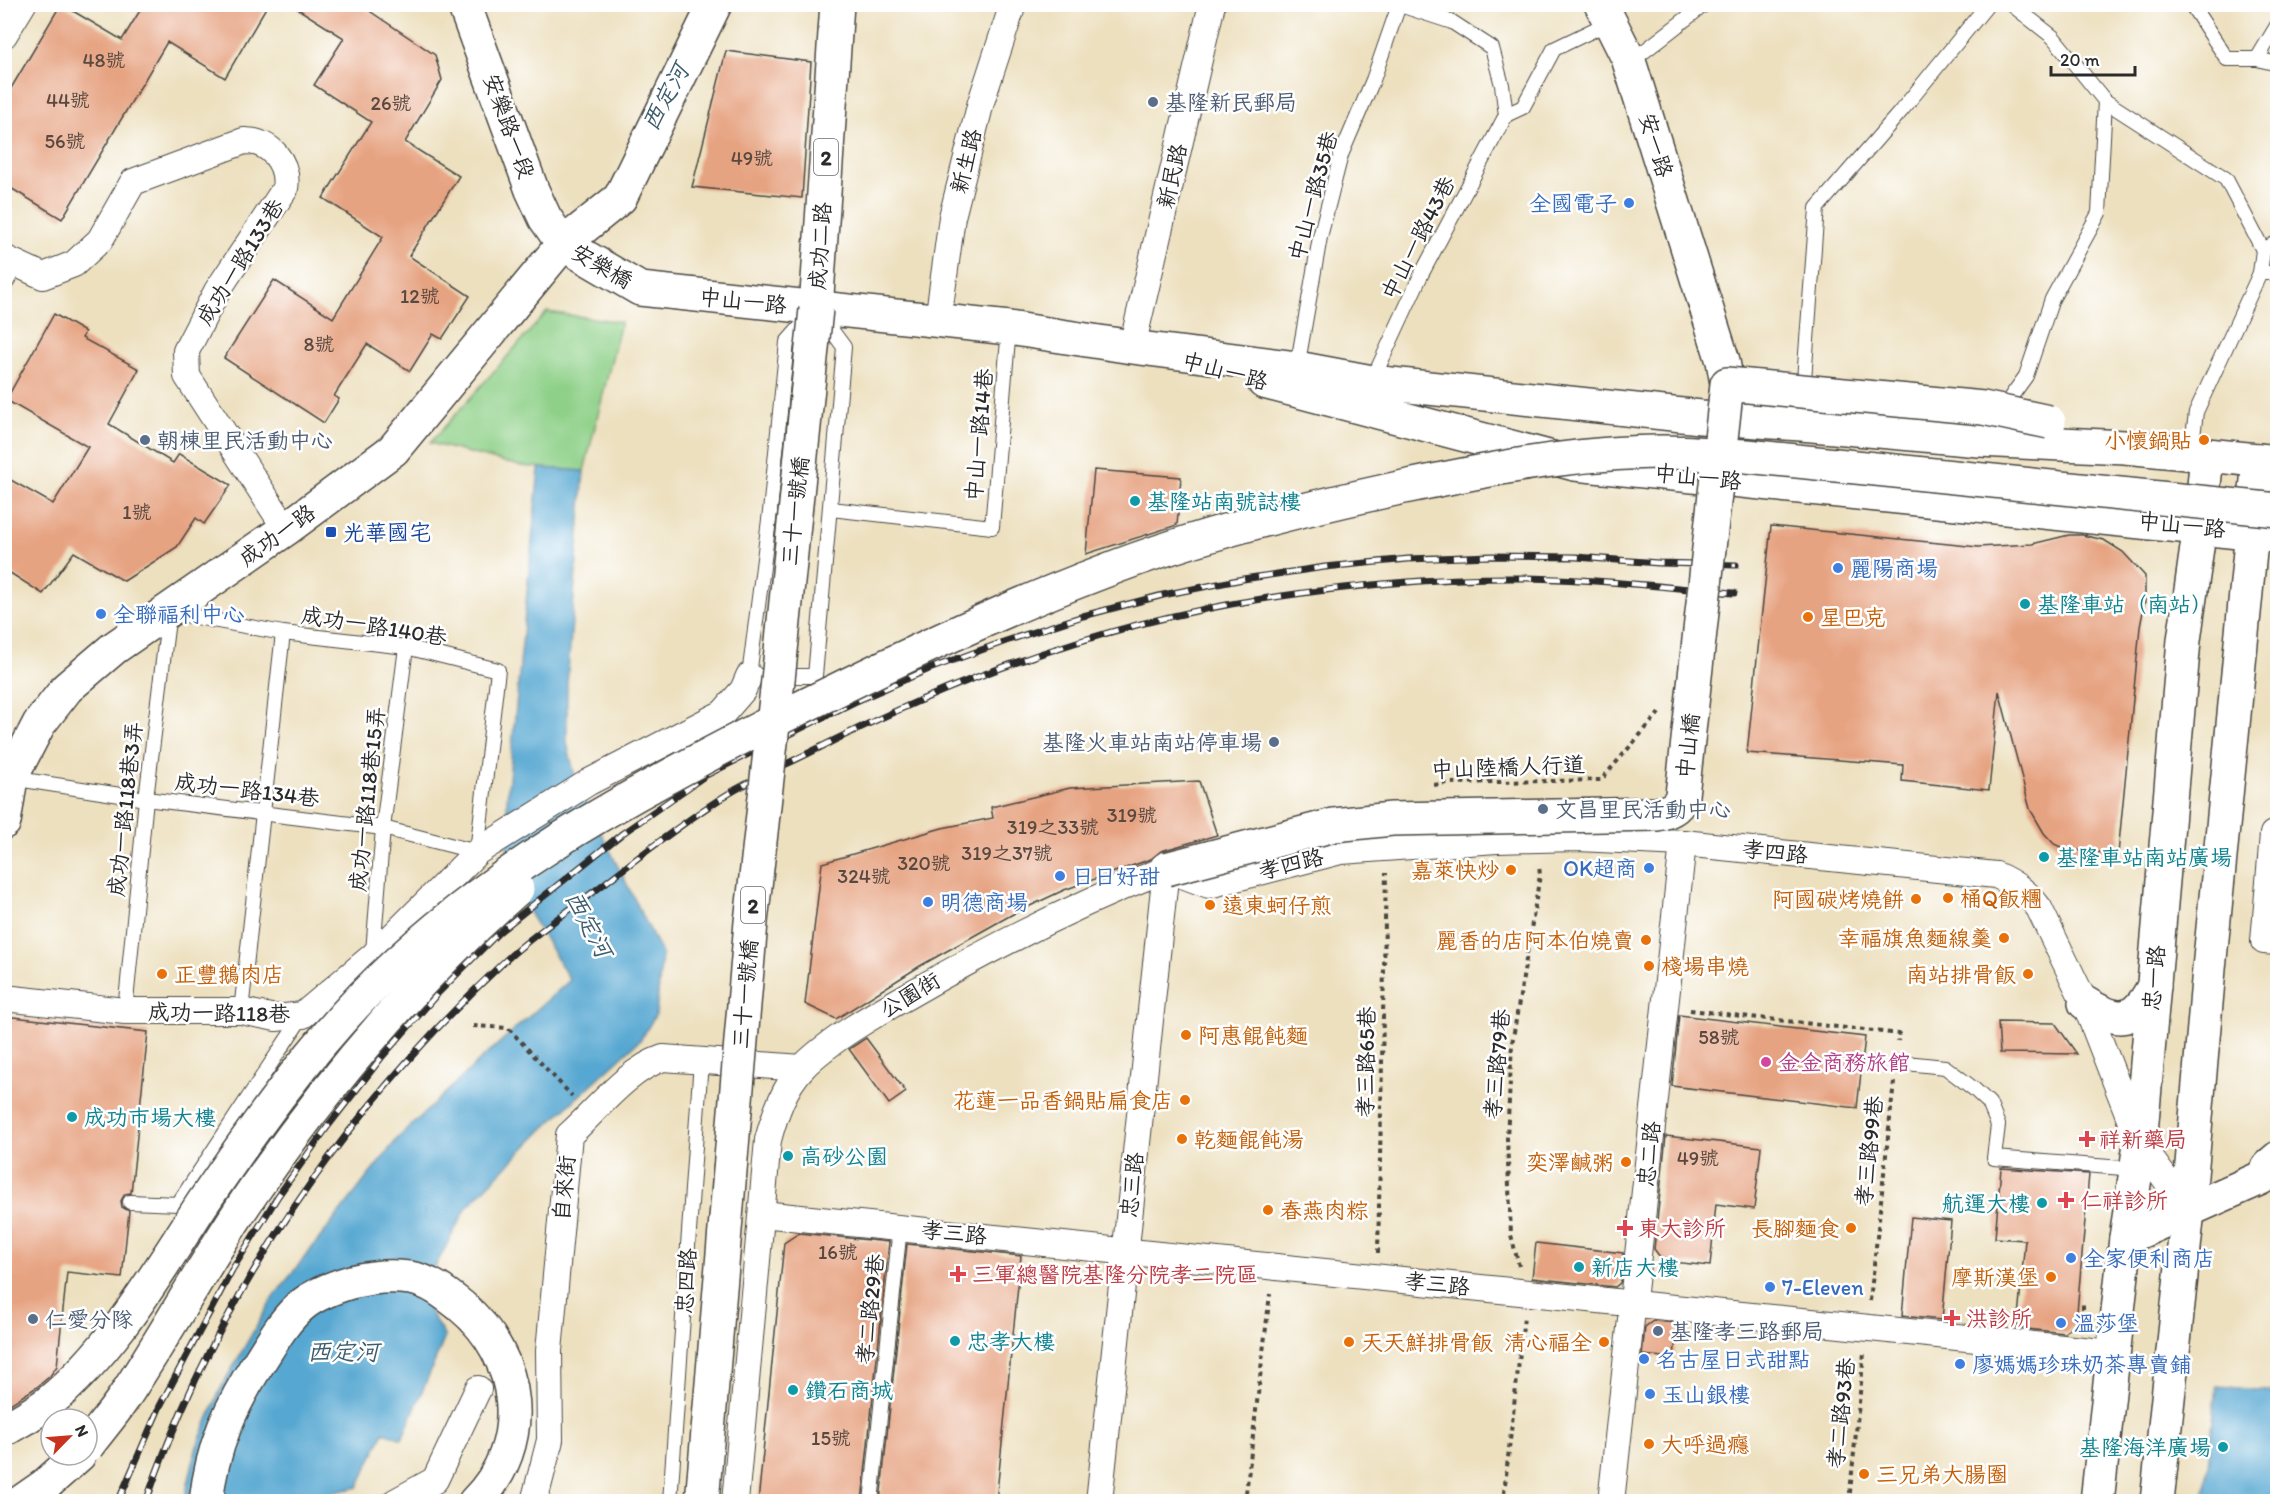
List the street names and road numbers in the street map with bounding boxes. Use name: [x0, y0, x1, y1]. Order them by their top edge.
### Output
street label: 安樂路一段: [478, 70, 540, 182]
street label: 安一路: [1633, 109, 1679, 181]
street label: 新生路: [945, 126, 987, 196]
street label: 中山一路35巷: [1283, 128, 1343, 264]
road number: 2: [814, 139, 838, 175]
street label: 新民路: [1151, 141, 1193, 211]
street label: 中山一路43巷: [1375, 172, 1461, 304]
street label: 成功一路133巷: [190, 194, 290, 330]
street label: 成功二路: [803, 201, 837, 291]
street label: 安樂橋: [567, 238, 637, 294]
street label: 中山一路: [698, 283, 788, 319]
street label: 中山一路: [1179, 347, 1271, 395]
street label: 中山一路14巷: [960, 367, 998, 503]
street label: 三十一號橋: [776, 455, 814, 567]
street label: 中山一路: [1653, 459, 1743, 495]
street label: 成功一路: [233, 498, 321, 572]
street label: 中山一路: [2137, 507, 2227, 543]
street label: 成功一路140巷: [299, 601, 449, 651]
street label: 成功一路118巷15弄: [344, 705, 390, 893]
street label: 中山橋: [1671, 712, 1705, 780]
street label: 成功一路118巷3弄: [102, 720, 148, 898]
street label: 中山陸橋人行道: [1431, 751, 1585, 783]
street label: 成功一路134巷: [173, 768, 321, 812]
street label: 孝四路: [1741, 835, 1809, 869]
street label: 孝四路: [1256, 843, 1326, 885]
road number: 2: [741, 887, 765, 923]
street label: 三十一號橋: [727, 938, 763, 1050]
street label: 忠一路: [2138, 944, 2170, 1012]
street label: 公園街: [875, 966, 945, 1024]
street label: 成功一路118巷: [148, 998, 290, 1028]
street label: 孝三路65巷: [1352, 1006, 1380, 1118]
street label: 孝三路79巷: [1479, 1008, 1515, 1120]
street label: 孝三路99巷: [1850, 1094, 1888, 1208]
street label: 忠二路: [1632, 1120, 1666, 1188]
street label: 忠三路: [1115, 1151, 1149, 1219]
street label: 自來街: [548, 1154, 580, 1222]
street label: 孝三路: [920, 1216, 988, 1250]
street label: 忠四路: [670, 1247, 702, 1315]
street label: 孝二路29巷: [851, 1252, 889, 1366]
street label: 孝三路: [1403, 1267, 1471, 1301]
street label: 孝二路93巷: [1822, 1356, 1860, 1470]

